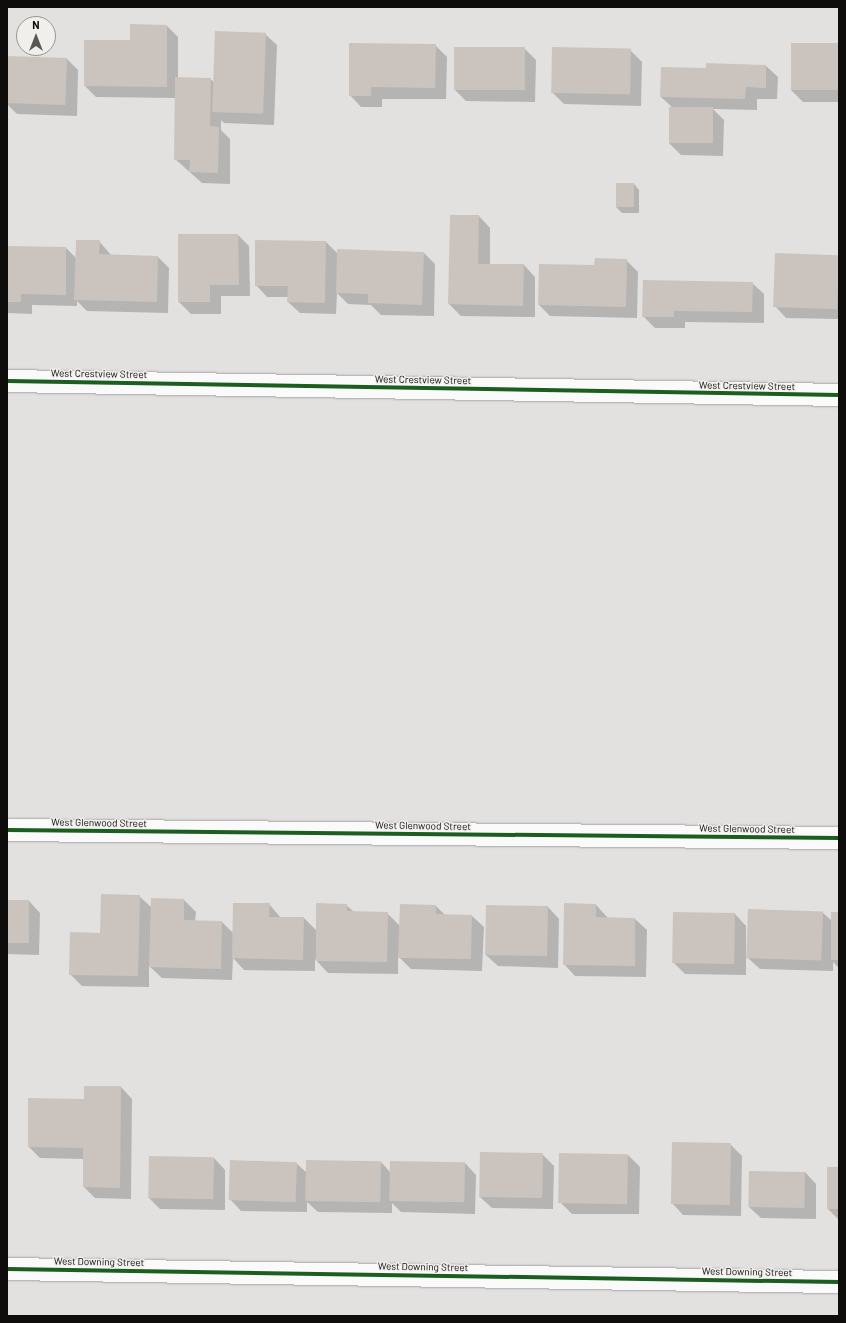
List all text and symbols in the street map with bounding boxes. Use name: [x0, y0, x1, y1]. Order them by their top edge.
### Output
north arrow: [16, 16, 56, 56]
text: N: [32, 18, 40, 31]
street label: West Crestview Street: [51, 367, 147, 381]
street label: West Crestview Street: [375, 373, 471, 387]
street label: West Crestview Street: [699, 379, 795, 393]
street label: West Glenwood Street: [51, 816, 147, 830]
street label: West Glenwood Street: [375, 819, 471, 833]
street label: West Glenwood Street: [699, 822, 795, 836]
street label: West Downing Street: [54, 1255, 144, 1269]
street label: West Downing Street: [378, 1260, 468, 1274]
street label: West Downing Street: [702, 1265, 792, 1279]

